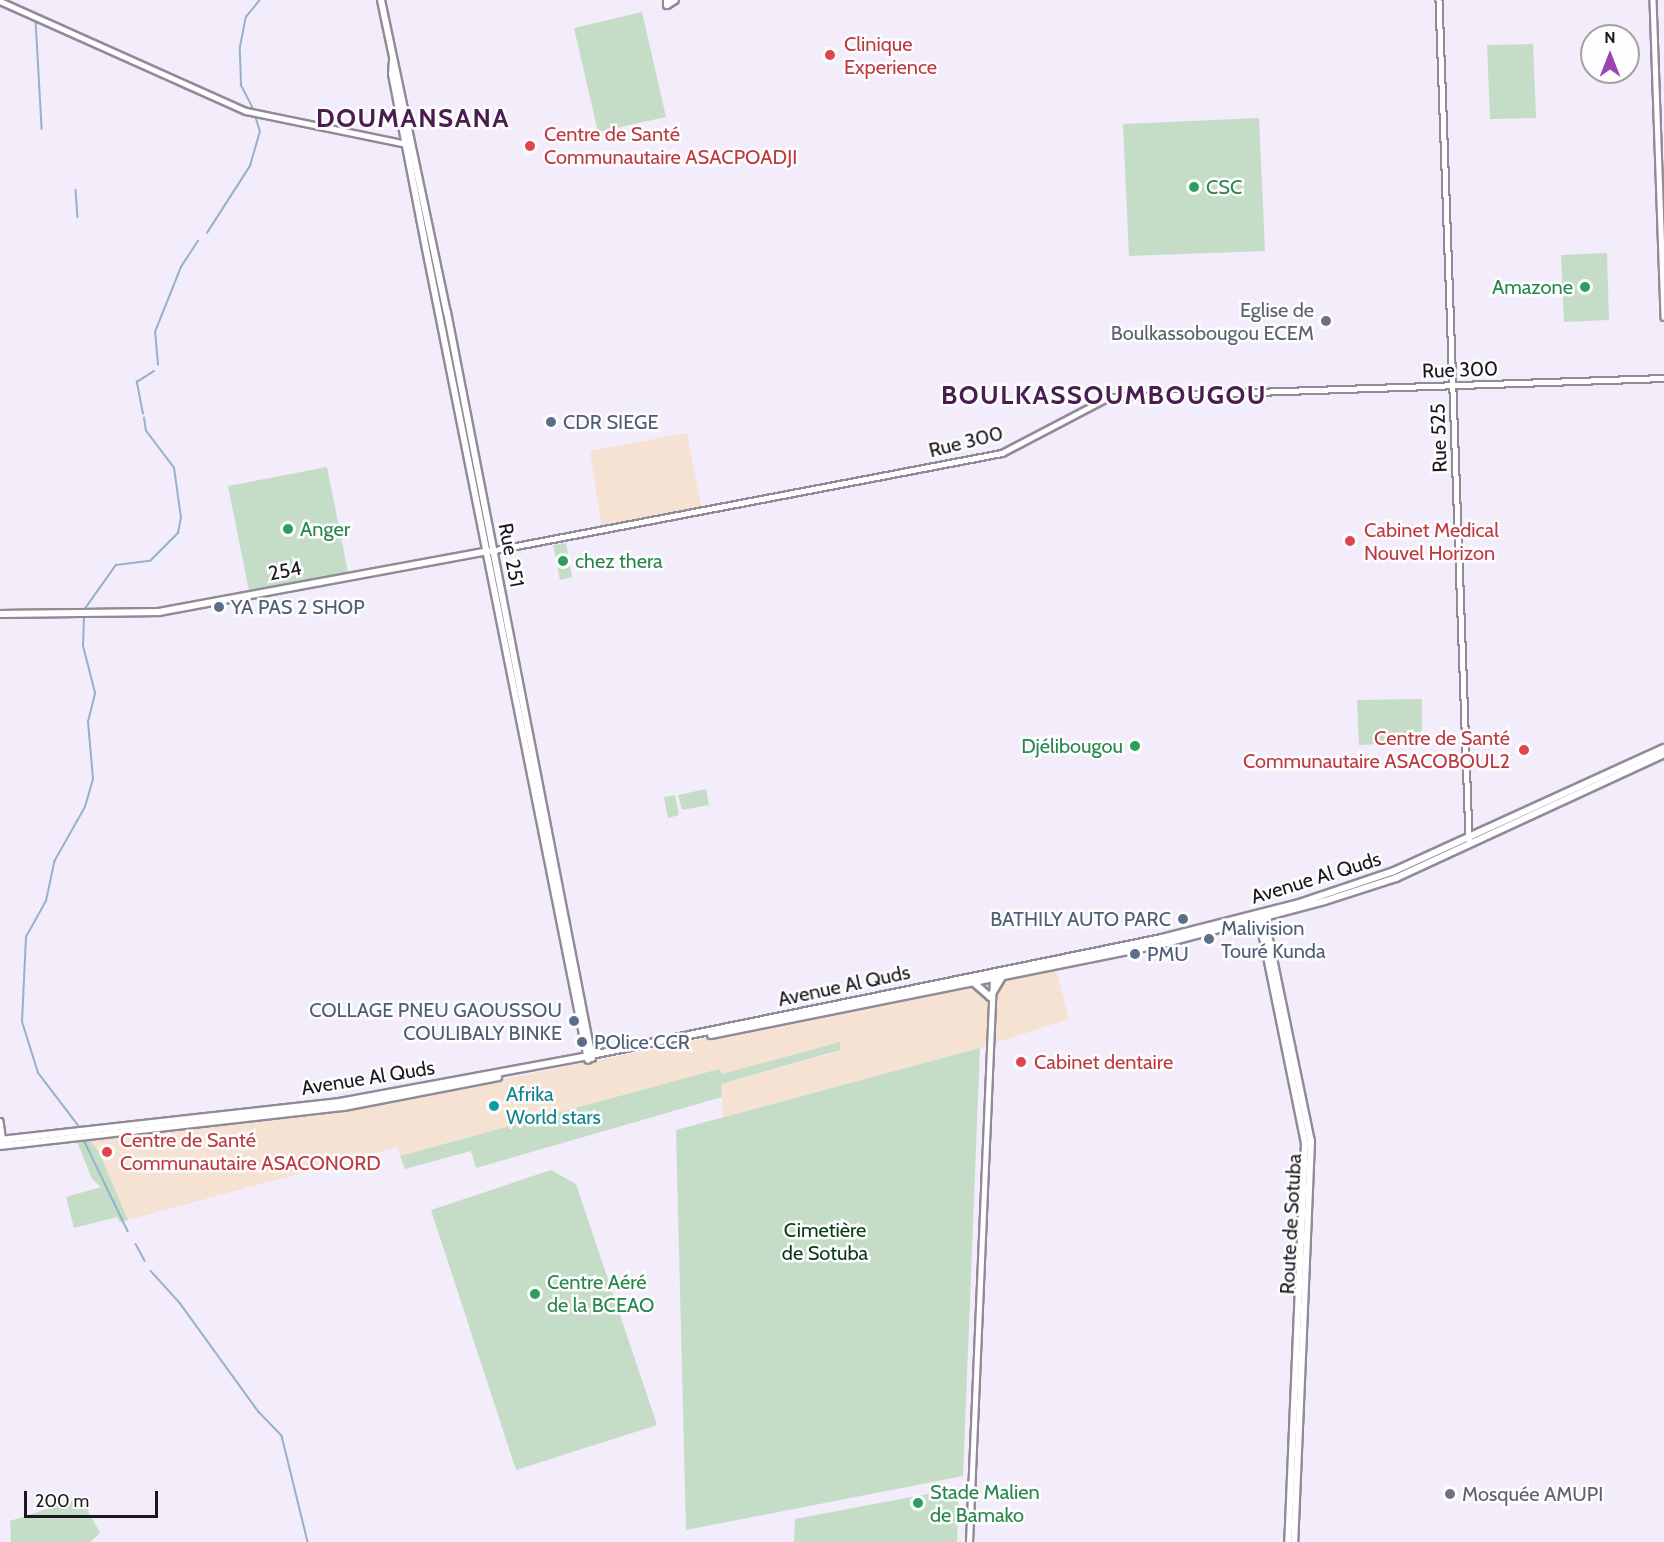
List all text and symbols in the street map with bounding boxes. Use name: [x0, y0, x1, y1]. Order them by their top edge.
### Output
north arrow: [1580, 24, 1640, 84]
text: N: [1604, 28, 1616, 47]
place label: Clinique Experience: [844, 32, 937, 79]
marker: Clinique Experience: [821, 46, 839, 64]
district label: DOUMANSANA: [316, 103, 510, 135]
place label: Centre de Santé Communautaire ASACPOADJI: [544, 122, 797, 169]
marker: Centre de Santé Communautaire ASACPOADJI: [521, 137, 539, 155]
place label: CSC: [1206, 175, 1242, 199]
marker: CSC: [1187, 180, 1201, 194]
place label: Amazone: [1492, 275, 1573, 299]
marker: Amazone: [1578, 280, 1592, 294]
place label: Eglise de Boulkassobougou ECEM: [1111, 298, 1314, 345]
marker: Eglise de Boulkassobougou ECEM: [1319, 314, 1333, 328]
street label: Rue 300: [1422, 357, 1498, 383]
district label: BOULKASSOUMBOUGOU: [941, 380, 1267, 412]
street label: Rue 525: [1426, 403, 1452, 473]
place label: CDR SIEGE: [563, 410, 659, 434]
marker: CDR SIEGE: [544, 415, 558, 429]
street label: Rue 300: [926, 421, 1006, 463]
place label: Anger: [300, 517, 350, 541]
place label: Cabinet Medical Nouvel Horizon: [1364, 518, 1499, 565]
street label: Rue 251: [493, 521, 529, 589]
marker: Anger: [281, 522, 295, 536]
marker: Cabinet Medical Nouvel Horizon: [1341, 532, 1359, 550]
place label: chez thera: [575, 549, 663, 573]
marker: chez thera: [556, 554, 570, 568]
street label: 254: [267, 556, 303, 586]
place label: YA PAS 2 SHOP: [231, 595, 365, 619]
marker: YA PAS 2 SHOP: [212, 600, 226, 614]
place label: Centre de Santé Communautaire ASACOBOUL2: [1243, 726, 1510, 773]
place label: Djélibougou: [1021, 734, 1123, 758]
marker: Djélibougou: [1128, 739, 1142, 753]
marker: Centre de Santé Communautaire ASACOBOUL2: [1515, 741, 1533, 759]
street label: Avenue Al Quds: [1248, 847, 1384, 909]
place label: BATHILY AUTO PARC: [990, 907, 1171, 931]
marker: BATHILY AUTO PARC: [1176, 912, 1190, 926]
place label: Malivision Touré Kunda: [1221, 916, 1326, 963]
marker: Malivision Touré Kunda: [1202, 932, 1216, 946]
place label: PMU: [1147, 942, 1189, 966]
marker: PMU: [1128, 947, 1142, 961]
street label: Avenue Al Quds: [776, 960, 912, 1012]
place label: COLLAGE PNEU GAOUSSOU COULIBALY BINKE: [309, 998, 562, 1045]
marker: COLLAGE PNEU GAOUSSOU COULIBALY BINKE: [567, 1014, 581, 1028]
place label: POlice CCR: [594, 1030, 690, 1054]
marker: POlice CCR: [575, 1035, 589, 1049]
place label: Cabinet dentaire: [1034, 1050, 1173, 1074]
marker: Cabinet dentaire: [1012, 1053, 1030, 1071]
street label: Avenue Al Quds: [300, 1056, 436, 1100]
place label: Afrika World stars: [506, 1082, 601, 1129]
marker: Afrika World stars: [487, 1099, 501, 1113]
place label: Centre de Santé Communautaire ASACONORD: [120, 1128, 381, 1175]
marker: Centre de Santé Communautaire ASACONORD: [98, 1143, 116, 1161]
street label: Route de Sotuba: [1275, 1153, 1307, 1295]
park label: Cimetière de Sotuba: [782, 1219, 868, 1266]
place label: Centre Aéré de la BCEAO: [547, 1270, 654, 1317]
marker: Centre Aéré de la BCEAO: [528, 1287, 542, 1301]
scale bar: [27, 1479, 160, 1517]
place label: Stade Malien de Bamako: [930, 1480, 1040, 1527]
place label: Mosquée AMUPI: [1462, 1482, 1603, 1506]
marker: Mosquée AMUPI: [1443, 1487, 1457, 1501]
text: 200 m: [35, 1490, 89, 1512]
marker: Stade Malien de Bamako: [911, 1496, 925, 1510]

